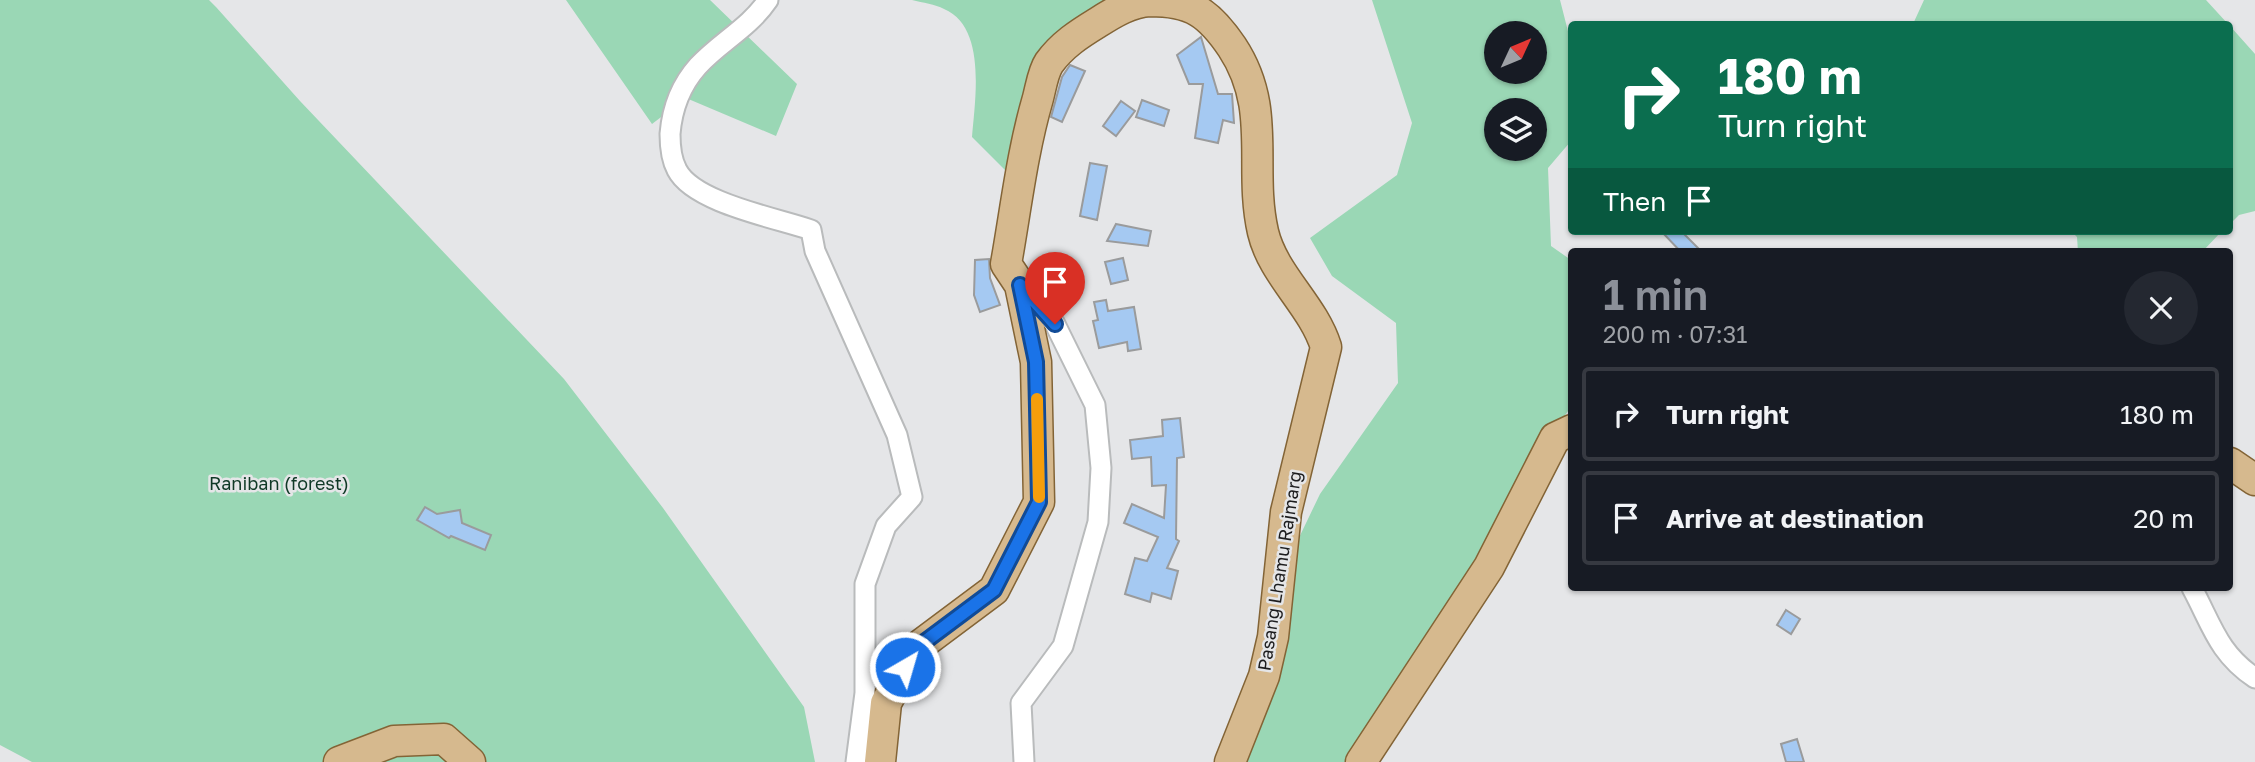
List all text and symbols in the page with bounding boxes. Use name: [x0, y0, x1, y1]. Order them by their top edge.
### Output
north arrow: [1484, 21, 1547, 84]
map controls: [1484, 21, 1547, 161]
text: 180 m: [1718, 46, 1862, 105]
icon: right: [1603, 49, 1694, 140]
button: layers: [1484, 98, 1547, 161]
text: Turn right: [1718, 106, 1867, 144]
icon: arrive: [1680, 182, 1718, 220]
text: Then: [1603, 186, 1666, 217]
pin: [1025, 252, 1085, 324]
icon: arrive: [1036, 263, 1074, 301]
text: 1 min: [1603, 269, 1708, 319]
button: close: [2124, 271, 2198, 345]
text: 200 m · 07:31: [1603, 320, 1747, 348]
icon: right: [1607, 395, 1645, 433]
text: Turn right: [1666, 399, 1789, 430]
text: 180 m: [2120, 399, 2194, 430]
street label: Pasang Lhamu Rajmarg: [1252, 469, 1306, 672]
park label: Raniban (forest): [209, 472, 349, 494]
icon: arrive: [1607, 499, 1645, 537]
text: Arrive at destination: [1666, 503, 1924, 534]
text: 20 m: [2133, 503, 2194, 534]
position arrow: [868, 630, 942, 704]

